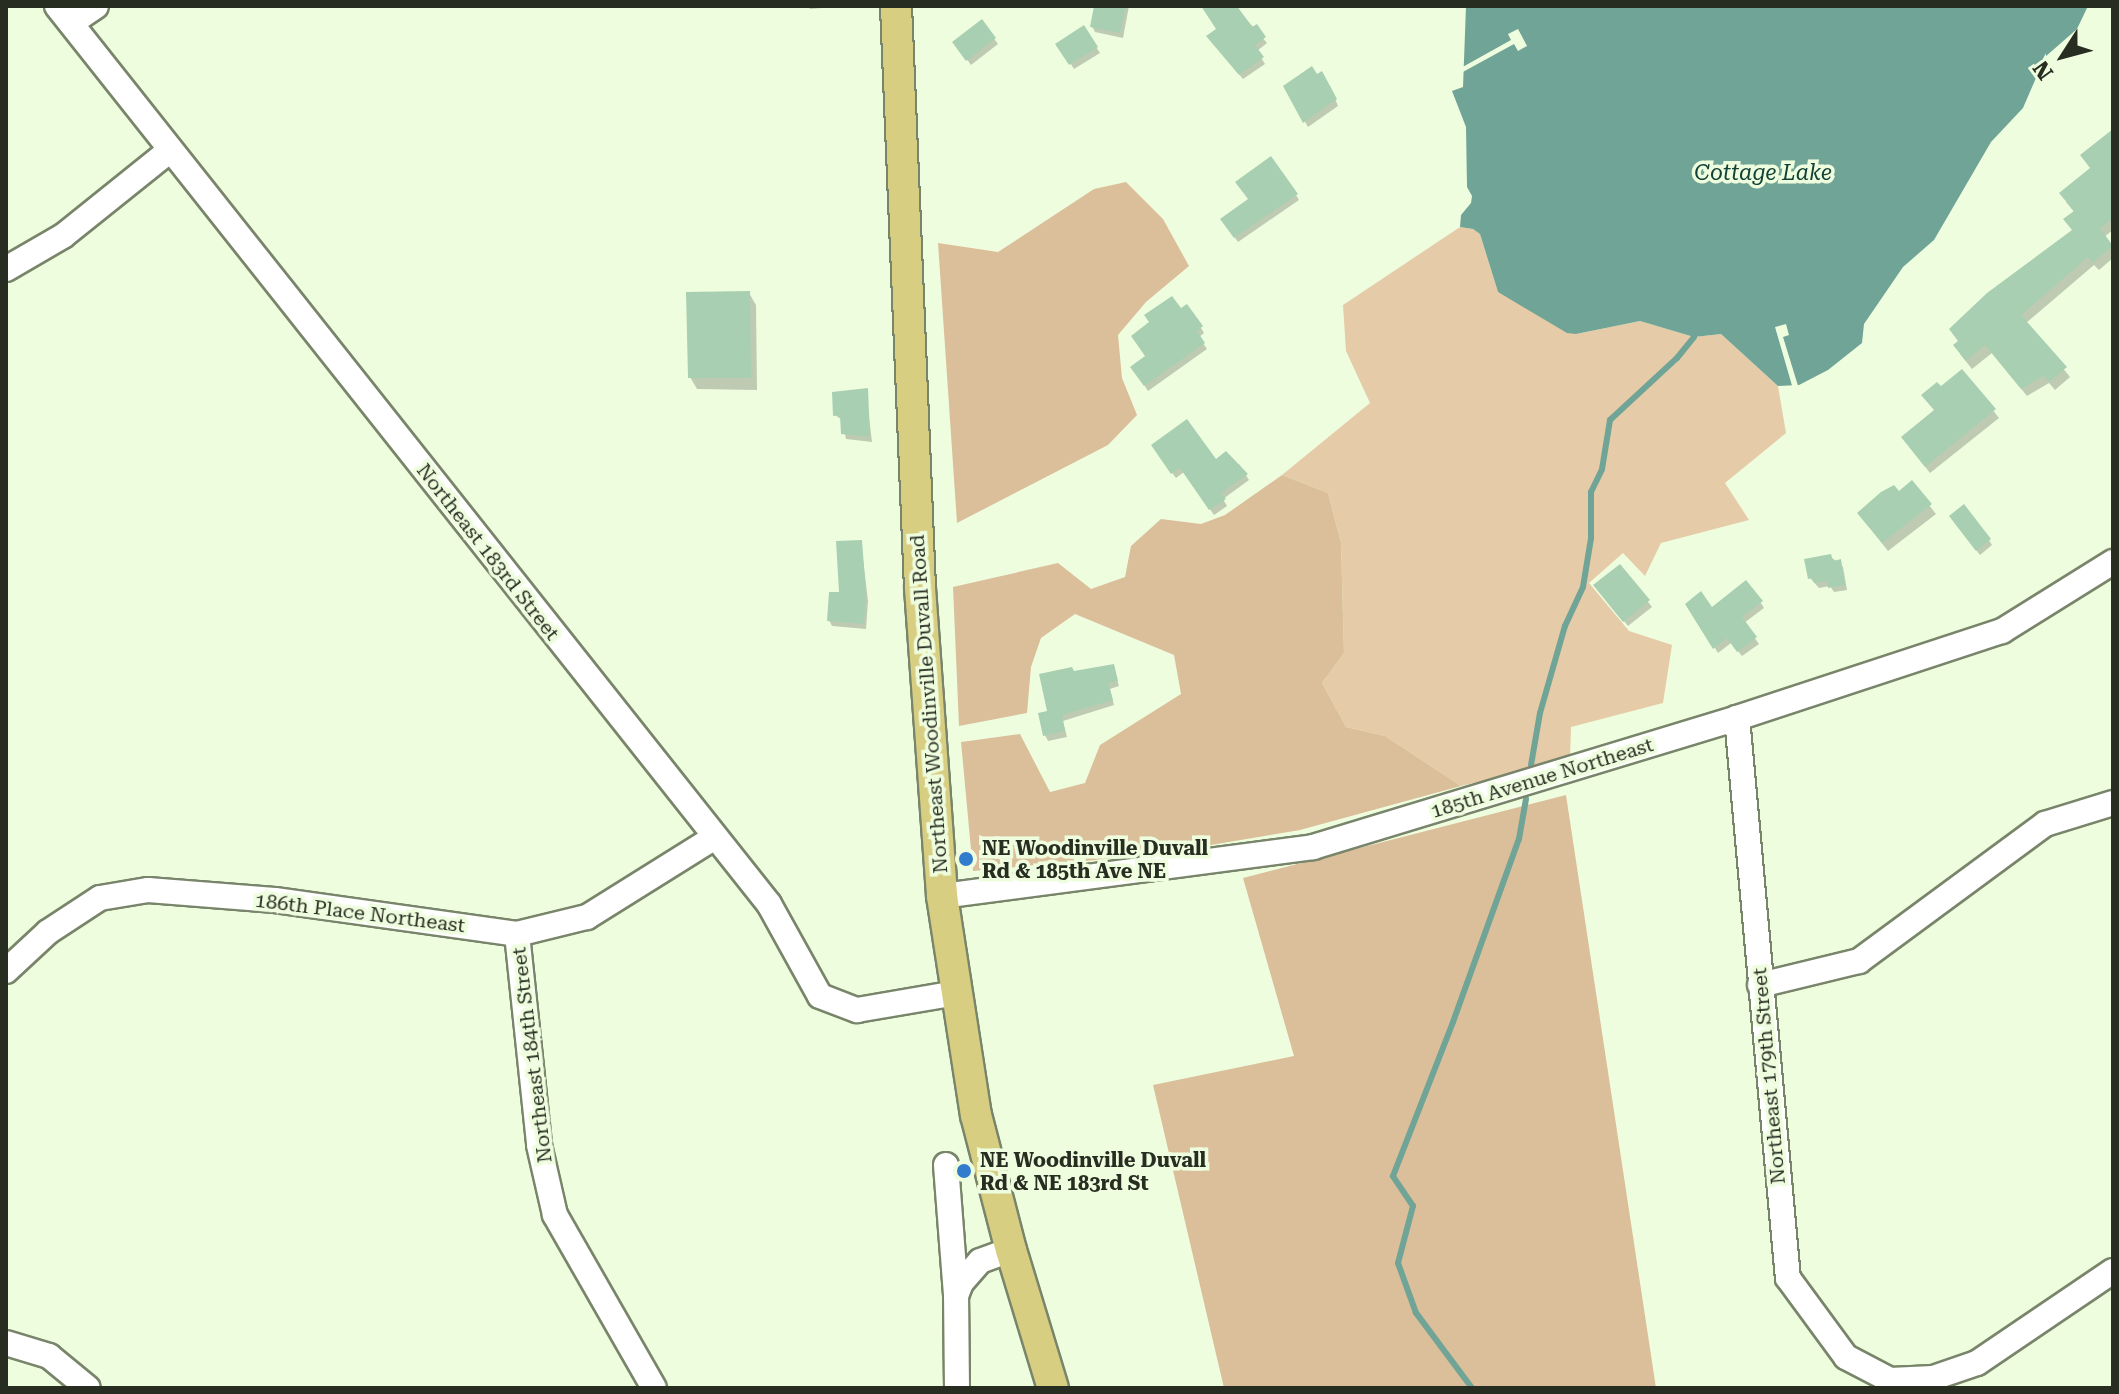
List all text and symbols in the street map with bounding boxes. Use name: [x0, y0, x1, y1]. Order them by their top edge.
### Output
north arrow: [2023, 16, 2103, 96]
text: N: [2028, 56, 2058, 85]
water label: Cottage Lake: [1694, 160, 1832, 186]
street label: Northeast 183rd Street: [412, 459, 564, 645]
street label: Northeast Woodinville Duvall Road: [905, 534, 953, 874]
street label: 185th Avenue Northeast: [1428, 733, 1656, 823]
place label: NE Woodinville Duvall Rd & 185th Ave NE: [982, 836, 1208, 883]
marker: NE Woodinville Duvall Rd & 185th Ave NE: [957, 850, 975, 868]
street label: 186th Place Northeast: [254, 888, 466, 938]
street label: Northeast 184th Street: [507, 946, 557, 1164]
street label: Northeast 179th Street: [1748, 967, 1790, 1185]
place label: NE Woodinville Duvall Rd & NE 183rd St: [980, 1148, 1206, 1195]
marker: NE Woodinville Duvall Rd & NE 183rd St: [955, 1162, 973, 1180]

